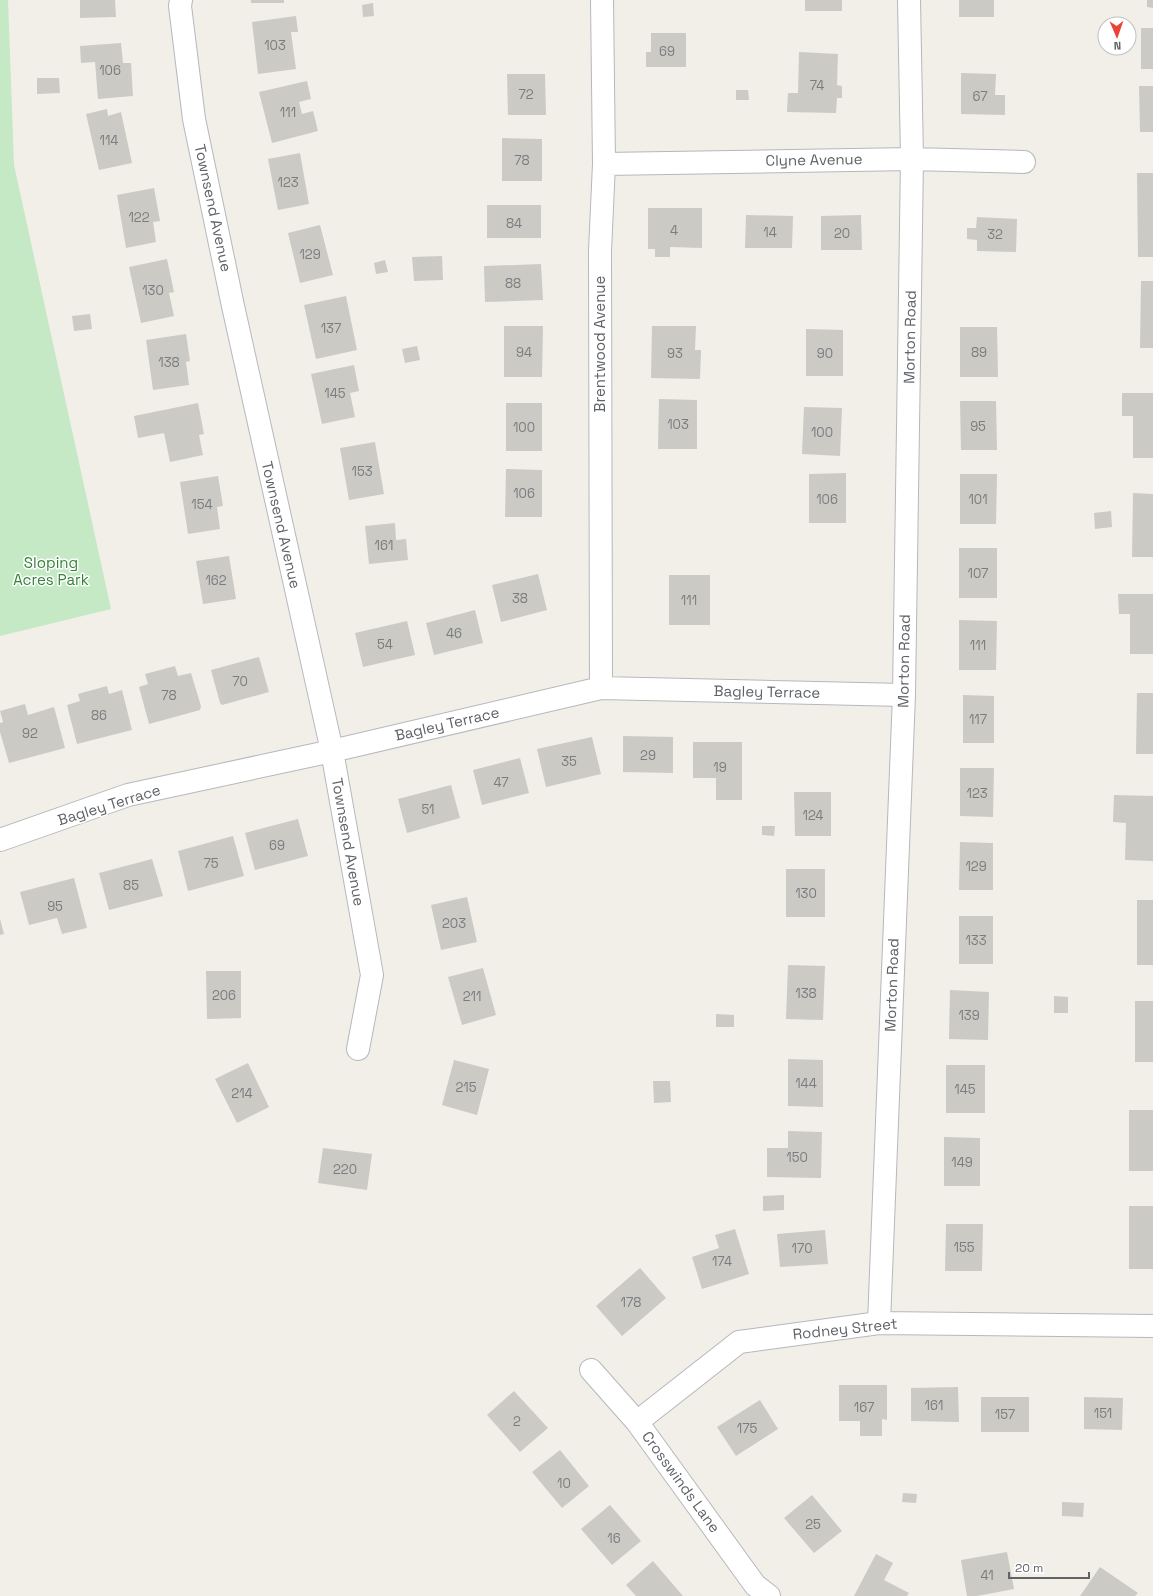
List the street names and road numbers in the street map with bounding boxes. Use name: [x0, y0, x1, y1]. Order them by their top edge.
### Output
street label: Townsend Avenue: [191, 142, 236, 274]
street label: Clyne Avenue: [765, 149, 863, 170]
street label: Brentwood Avenue: [590, 275, 609, 412]
street label: Morton Road: [899, 290, 920, 384]
street label: Townsend Avenue: [258, 459, 305, 590]
street label: Morton Road: [893, 614, 914, 708]
street label: Bagley Terrace: [713, 681, 821, 702]
street label: Bagley Terrace: [393, 702, 501, 745]
street label: Townsend Avenue: [328, 776, 369, 908]
street label: Bagley Terrace: [55, 780, 163, 829]
street label: Morton Road: [880, 938, 903, 1032]
street label: Rodney Street: [792, 1314, 898, 1343]
street label: Crosswinds Lane: [638, 1427, 725, 1536]

